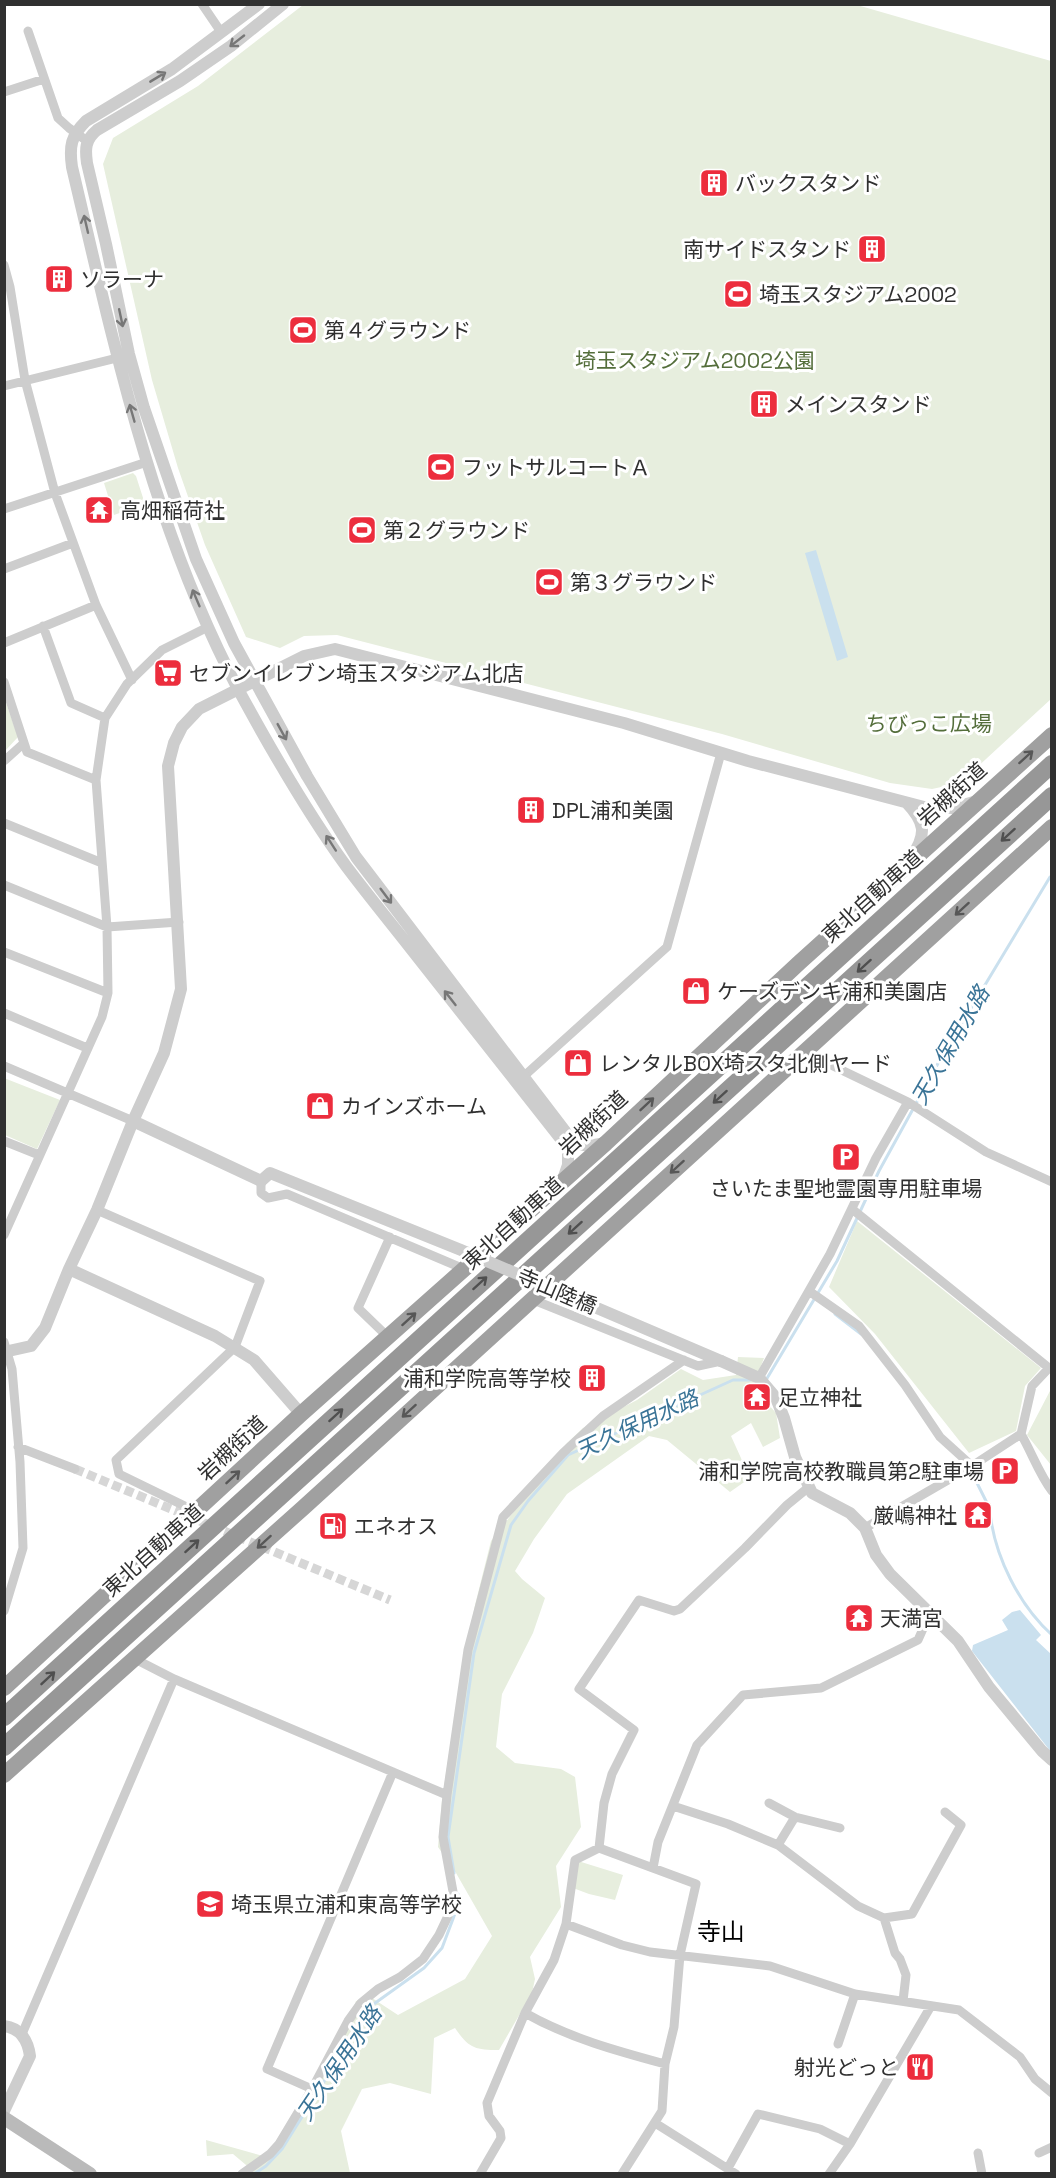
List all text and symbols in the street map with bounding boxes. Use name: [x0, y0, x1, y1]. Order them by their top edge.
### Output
one-way arrow: [230, 34, 246, 47]
one-way arrow: [149, 71, 166, 83]
building icon: バックスタンド: [698, 167, 730, 199]
place label: バックスタンド: [735, 170, 881, 197]
one-way arrow: [79, 215, 91, 234]
building icon: 南サイドスタンド: [856, 233, 888, 265]
place label: 南サイドスタンド: [683, 236, 851, 263]
building icon: ソラーナ: [43, 263, 75, 295]
place label: ソラーナ: [80, 266, 164, 293]
sports icon: 埼玉スタジアム2002: [722, 278, 754, 310]
place label: 埼玉スタジアム2002: [759, 281, 957, 308]
one-way arrow: [116, 308, 127, 328]
sports icon: 第４グラウンド: [287, 314, 319, 346]
place label: 第４グラウンド: [324, 317, 471, 344]
park label: 埼玉スタジアム2002公園: [575, 347, 815, 374]
building icon: メインスタンド: [748, 388, 780, 420]
place label: メインスタンド: [785, 391, 932, 418]
one-way arrow: [126, 404, 137, 423]
sports icon: フットサルコートＡ: [425, 451, 457, 483]
place label: フットサルコートＡ: [462, 454, 651, 481]
temple icon: 高畑稲荷社: [83, 494, 115, 526]
place label: 高畑稲荷社: [120, 497, 225, 524]
sports icon: 第２グラウンド: [346, 514, 378, 546]
place label: 第２グラウンド: [383, 517, 530, 544]
sports icon: 第３グラウンド: [533, 566, 565, 598]
place label: 第３グラウンド: [570, 569, 717, 596]
one-way arrow: [190, 589, 201, 607]
supermarket icon: セブンイレブン埼玉スタジアム北店: [152, 657, 184, 689]
place label: セブンイレブン埼玉スタジアム北店: [189, 660, 524, 687]
park label: ちびっこ広場: [866, 710, 992, 737]
one-way arrow: [277, 722, 288, 740]
one-way arrow: [1018, 751, 1033, 765]
street label: 岩槻街道: [912, 756, 992, 832]
building icon: DPL浦和美園: [515, 794, 547, 826]
place label: DPL浦和美園: [552, 797, 674, 824]
one-way arrow: [1001, 828, 1016, 842]
one-way arrow: [325, 835, 338, 852]
street label: 東北自動車道: [816, 844, 928, 948]
one-way arrow: [379, 888, 392, 904]
one-way arrow: [954, 902, 969, 916]
one-way arrow: [857, 959, 872, 973]
shop icon: ケーズデンキ浦和美園店: [680, 975, 712, 1007]
place label: ケーズデンキ浦和美園店: [717, 978, 947, 1005]
water label: 天久保用水路: [905, 979, 996, 1109]
one-way arrow: [443, 990, 456, 1006]
shop icon: レンタルBOX埼スタ北側ヤード: [562, 1047, 594, 1079]
place label: レンタルBOX埼スタ北側ヤード: [599, 1050, 892, 1077]
street label: 岩槻街道: [553, 1084, 633, 1162]
shop icon: カインズホーム: [304, 1090, 336, 1122]
one-way arrow: [712, 1090, 727, 1104]
place label: カインズホーム: [341, 1093, 487, 1120]
one-way arrow: [640, 1096, 655, 1111]
parking icon: さいたま聖地霊園専用駐車場: [830, 1141, 862, 1173]
one-way arrow: [670, 1160, 685, 1174]
street label: 東北自動車道: [457, 1171, 569, 1275]
place label: さいたま聖地霊園専用駐車場: [710, 1175, 982, 1202]
one-way arrow: [568, 1221, 583, 1235]
street label: 寺山陸橋: [513, 1262, 601, 1320]
one-way arrow: [472, 1276, 487, 1290]
one-way arrow: [401, 1312, 416, 1326]
building icon: 浦和学院高等学校: [576, 1362, 608, 1394]
place label: 浦和学院高等学校: [403, 1365, 571, 1392]
temple icon: 足立神社: [741, 1381, 773, 1413]
water label: 天久保用水路: [571, 1383, 705, 1465]
place label: 足立神社: [778, 1384, 862, 1411]
one-way arrow: [401, 1404, 416, 1418]
one-way arrow: [328, 1408, 343, 1422]
street label: 岩槻街道: [192, 1409, 272, 1487]
parking icon: 浦和学院高校教職員第2駐車場: [989, 1455, 1021, 1487]
place label: 浦和学院高校教職員第2駐車場: [698, 1458, 984, 1485]
one-way arrow: [225, 1471, 240, 1485]
street label: 東北自動車道: [97, 1498, 209, 1602]
temple icon: 厳嶋神社: [962, 1499, 994, 1531]
place label: 厳嶋神社: [873, 1502, 957, 1529]
fuel station icon: エネオス: [317, 1510, 349, 1542]
place label: エネオス: [354, 1513, 438, 1540]
one-way arrow: [257, 1535, 272, 1549]
one-way arrow: [184, 1539, 199, 1553]
temple icon: 天満宮: [843, 1602, 875, 1634]
place label: 天満宮: [880, 1605, 943, 1632]
one-way arrow: [40, 1671, 55, 1685]
school or university icon: 埼玉県立浦和東高等学校: [194, 1888, 226, 1920]
place label: 埼玉県立浦和東高等学校: [231, 1891, 462, 1918]
district label: 寺山: [697, 1916, 745, 1947]
water label: 天久保用水路: [290, 1999, 389, 2126]
restaurant icon: 射光どっと: [904, 2051, 936, 2083]
place label: 射光どっと: [794, 2054, 899, 2081]

